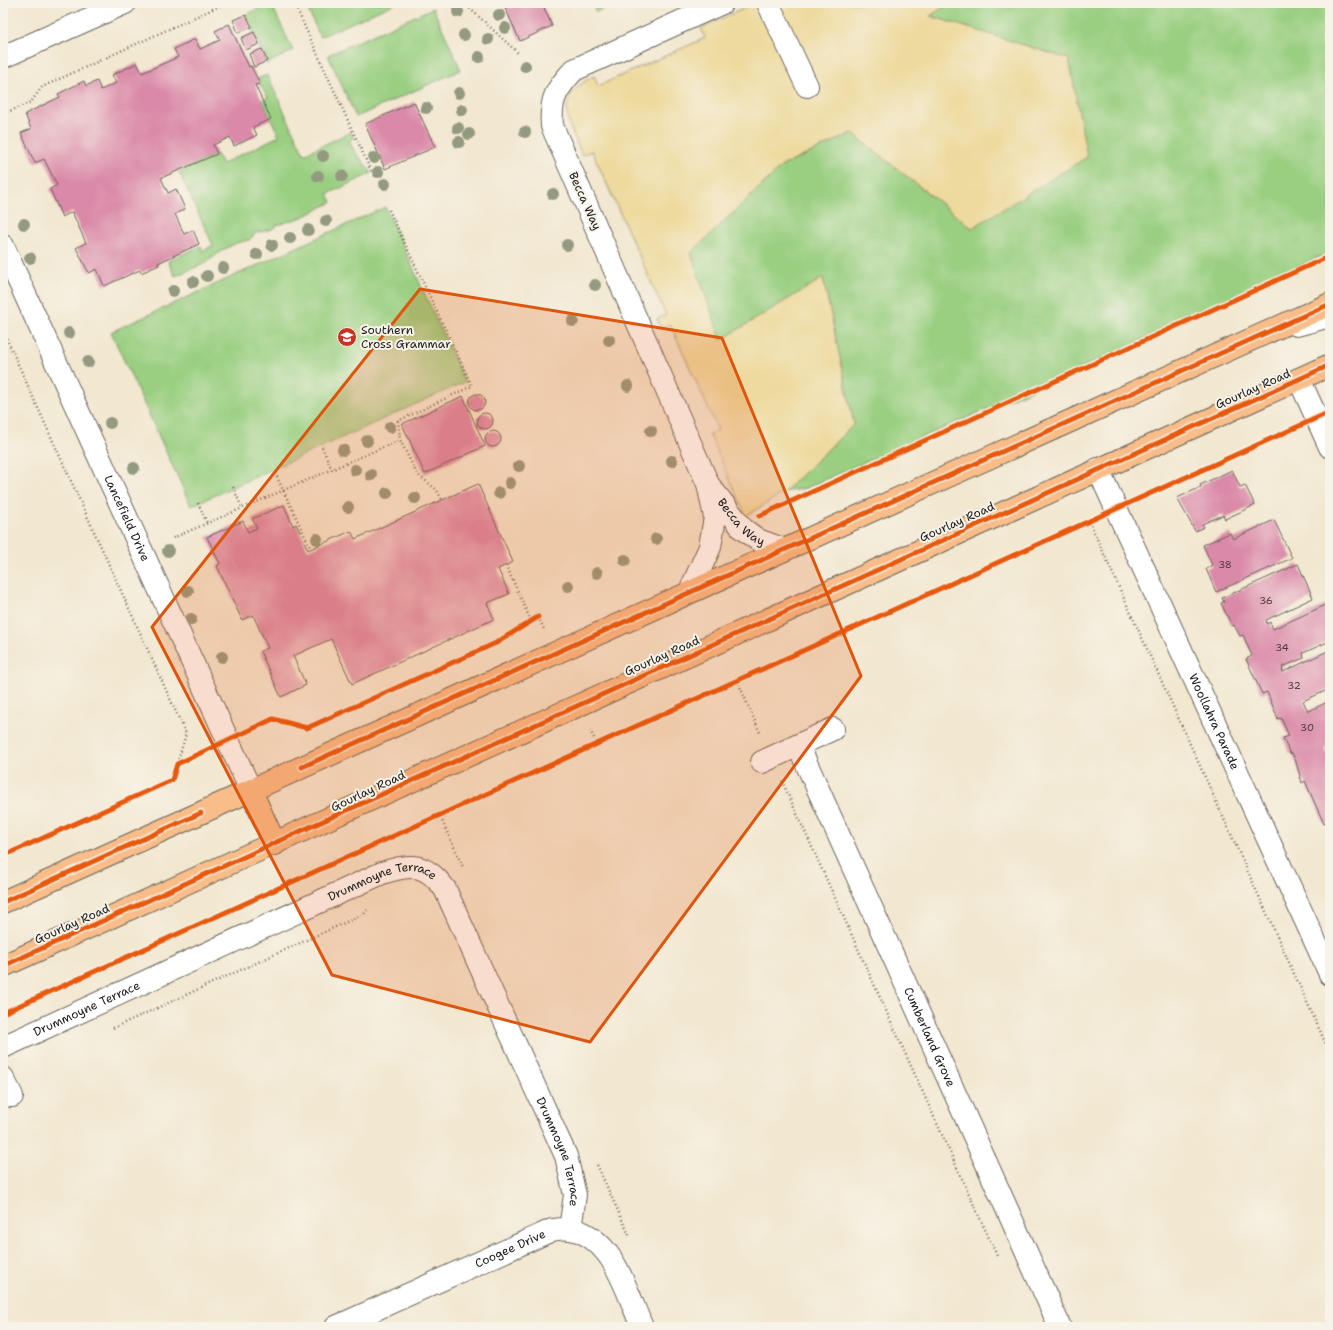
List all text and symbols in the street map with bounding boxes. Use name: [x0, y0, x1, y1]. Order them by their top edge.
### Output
street label: Becca Way: [565, 169, 605, 233]
place label: Southern Cross Grammar: [361, 322, 451, 352]
school or university icon: Southern Cross Grammar: [336, 326, 358, 348]
street label: Gourlay Road: [1213, 365, 1293, 413]
street label: Lancefield Drive: [100, 473, 153, 564]
street label: Becca Way: [714, 495, 767, 550]
street label: Gourlay Road: [917, 498, 997, 546]
house number: 38: [1218, 558, 1232, 571]
house number: 36: [1259, 594, 1273, 607]
street label: Gourlay Road: [622, 632, 702, 680]
house number: 34: [1275, 641, 1289, 654]
street label: Woollahra Parade: [1185, 671, 1243, 772]
house number: 32: [1287, 679, 1301, 692]
house number: 30: [1300, 721, 1314, 734]
street label: Gourlay Road: [328, 767, 408, 815]
street label: Drummoyne Terrace: [325, 859, 440, 905]
street label: Gourlay Road: [32, 900, 112, 948]
street label: Drummoyne Terrace: [31, 977, 143, 1040]
street label: Cumberland Grove: [900, 985, 959, 1090]
street label: Drummoyne Terrace: [532, 1094, 583, 1208]
street label: Coogee Drive: [472, 1226, 548, 1272]

